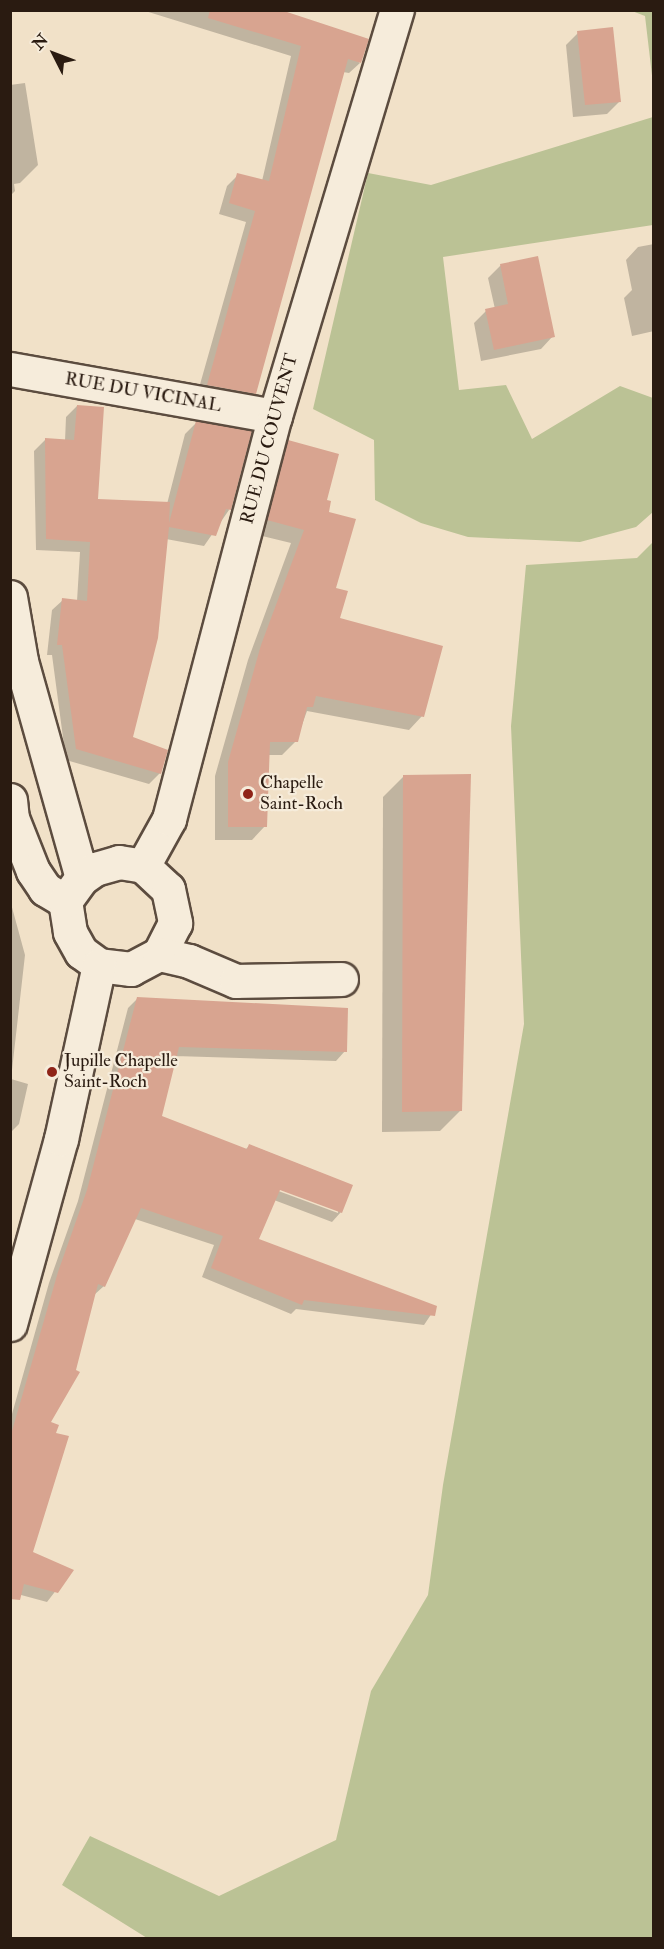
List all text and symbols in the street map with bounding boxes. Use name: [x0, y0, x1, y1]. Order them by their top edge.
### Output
north arrow: [24, 24, 84, 84]
text: N: [28, 30, 53, 54]
street label: RUE DU COUVENT: [237, 351, 303, 527]
street label: RUE DU VICINAL: [63, 369, 223, 417]
place label: Chapelle Saint-Roch: [260, 773, 343, 816]
marker: Chapelle Saint-Roch: [241, 787, 255, 801]
place label: Jupille Chapelle Saint-Roch: [64, 1051, 178, 1094]
marker: Jupille Chapelle Saint-Roch: [45, 1065, 59, 1079]

